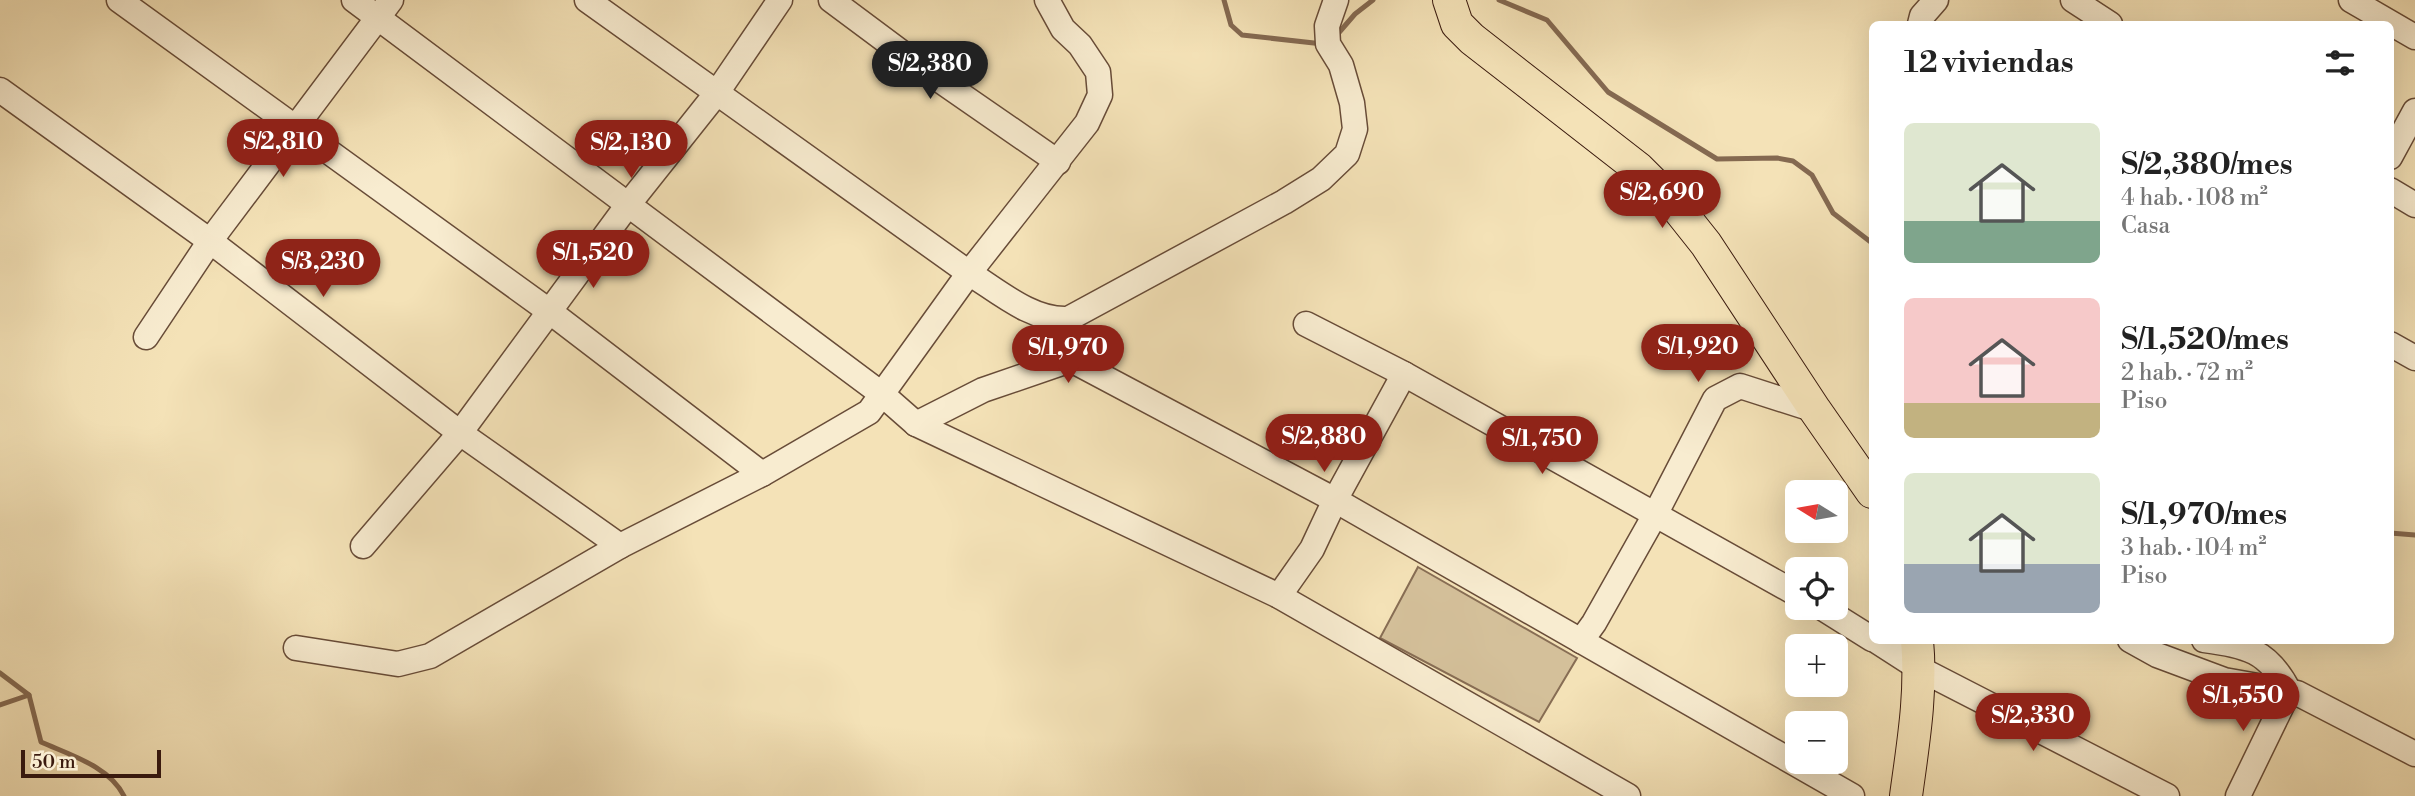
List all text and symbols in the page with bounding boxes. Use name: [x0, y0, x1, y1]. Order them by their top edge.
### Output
pin: S/2,380: [865, 42, 995, 101]
text: 12 viviendas: [1904, 44, 2074, 82]
icon: filters: [2321, 44, 2359, 82]
text: S/2,380: [888, 50, 972, 78]
pin: S/2,810: [218, 120, 348, 179]
pin: S/2,130: [566, 120, 696, 180]
text: S/2,810: [243, 128, 323, 156]
text: S/2,130: [591, 129, 671, 157]
text: S/2,380/mes: [2121, 146, 2293, 184]
icon: home: [1960, 151, 2044, 235]
pin: S/2,690: [1597, 170, 1727, 230]
text: S/2,690: [1620, 179, 1704, 207]
text: 4 hab. · 108 m²: [2121, 184, 2268, 212]
text: Casa: [2121, 212, 2170, 240]
pin: S/1,520: [528, 230, 658, 290]
text: S/1,520: [552, 239, 634, 267]
pin: S/3,230: [258, 240, 388, 299]
text: S/3,230: [281, 248, 365, 276]
text: S/1,520/mes: [2121, 321, 2289, 359]
pin: S/1,920: [1633, 324, 1763, 384]
pin: S/1,970: [1003, 326, 1133, 385]
icon: home: [1960, 326, 2044, 410]
text: S/1,920: [1657, 333, 1739, 361]
text: S/1,970: [1028, 334, 1108, 362]
text: 2 hab. · 72 m²: [2121, 359, 2253, 387]
text: Piso: [2121, 387, 2167, 415]
pin: S/2,880: [1259, 414, 1389, 474]
pin: S/1,750: [1477, 416, 1607, 476]
text: S/2,880: [1282, 423, 1366, 451]
text: S/1,750: [1502, 425, 1582, 453]
north arrow: [1785, 480, 1848, 542]
map controls: [1785, 480, 1848, 774]
text: S/1,970/mes: [2121, 496, 2287, 534]
icon: home: [1960, 501, 2044, 585]
text: 3 hab. · 104 m²: [2121, 534, 2266, 562]
button: locate: [1785, 557, 1848, 620]
text: Piso: [2121, 562, 2167, 590]
button: +: [1785, 634, 1848, 697]
pin: S/1,550: [2178, 674, 2308, 733]
text: S/1,550: [2202, 682, 2284, 710]
pin: S/2,330: [1968, 694, 2098, 753]
text: S/2,330: [1991, 702, 2075, 730]
button: −: [1785, 711, 1848, 774]
scale bar: [21, 747, 161, 779]
text: 50 m: [32, 750, 76, 774]

